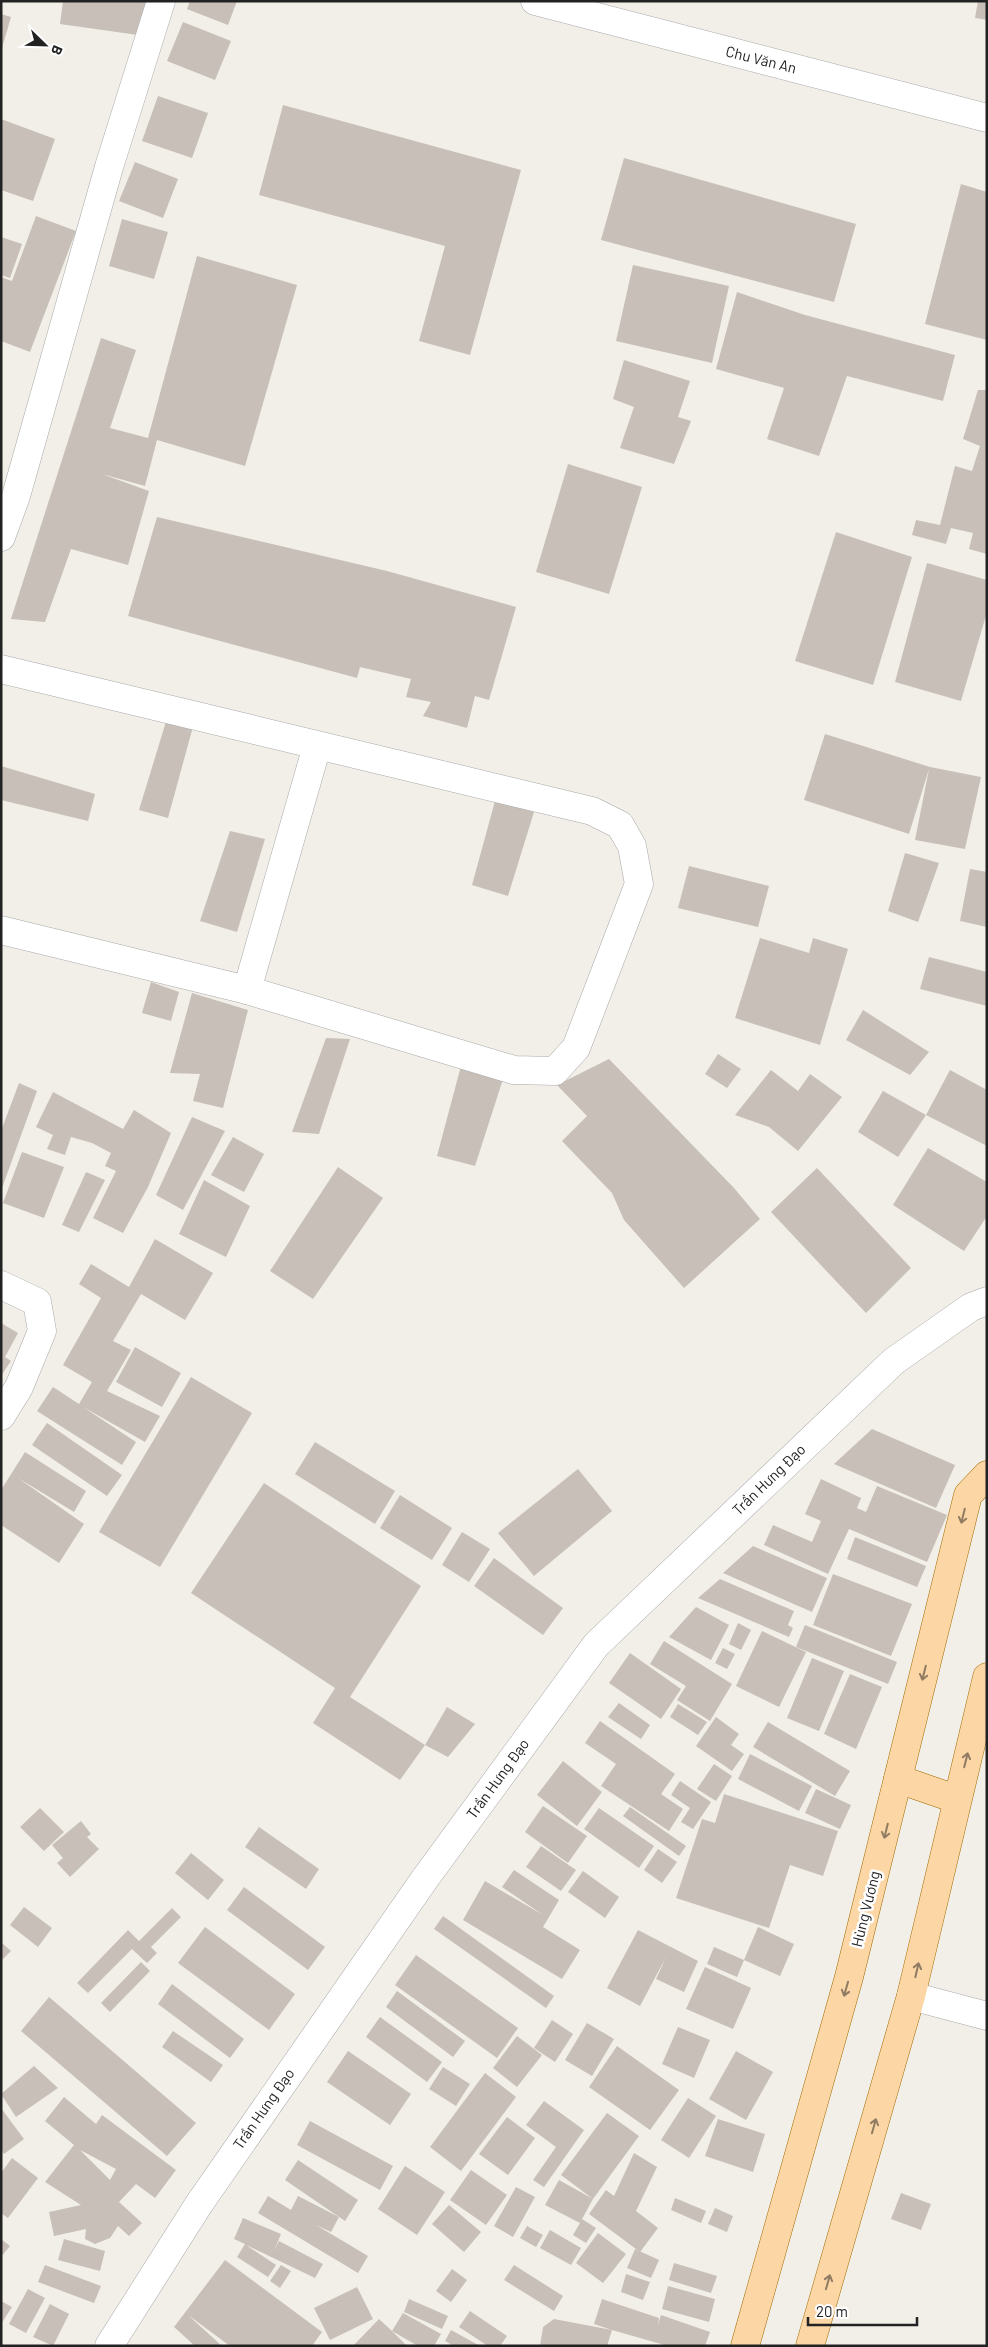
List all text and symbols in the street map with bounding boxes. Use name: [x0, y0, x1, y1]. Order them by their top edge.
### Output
north arrow: [20, 20, 70, 70]
street label: Chu Văn An: [724, 42, 798, 77]
text: B: [48, 43, 67, 58]
street label: Trần Hưng Đạo: [728, 1440, 809, 1519]
one-way arrow: [958, 1507, 967, 1523]
one-way arrow: [919, 1665, 928, 1681]
street label: Trần Hưng Đạo: [462, 1735, 532, 1822]
one-way arrow: [962, 1753, 971, 1769]
one-way arrow: [880, 1823, 890, 1839]
street label: Hùng Vương: [847, 1869, 883, 1949]
one-way arrow: [913, 1962, 922, 1978]
one-way arrow: [841, 1980, 850, 1996]
street label: Trần Hưng Đạo: [229, 2064, 298, 2152]
one-way arrow: [869, 2118, 879, 2134]
one-way arrow: [824, 2275, 834, 2291]
scale bar: [808, 2294, 917, 2326]
text: 20 m: [816, 2302, 848, 2320]

